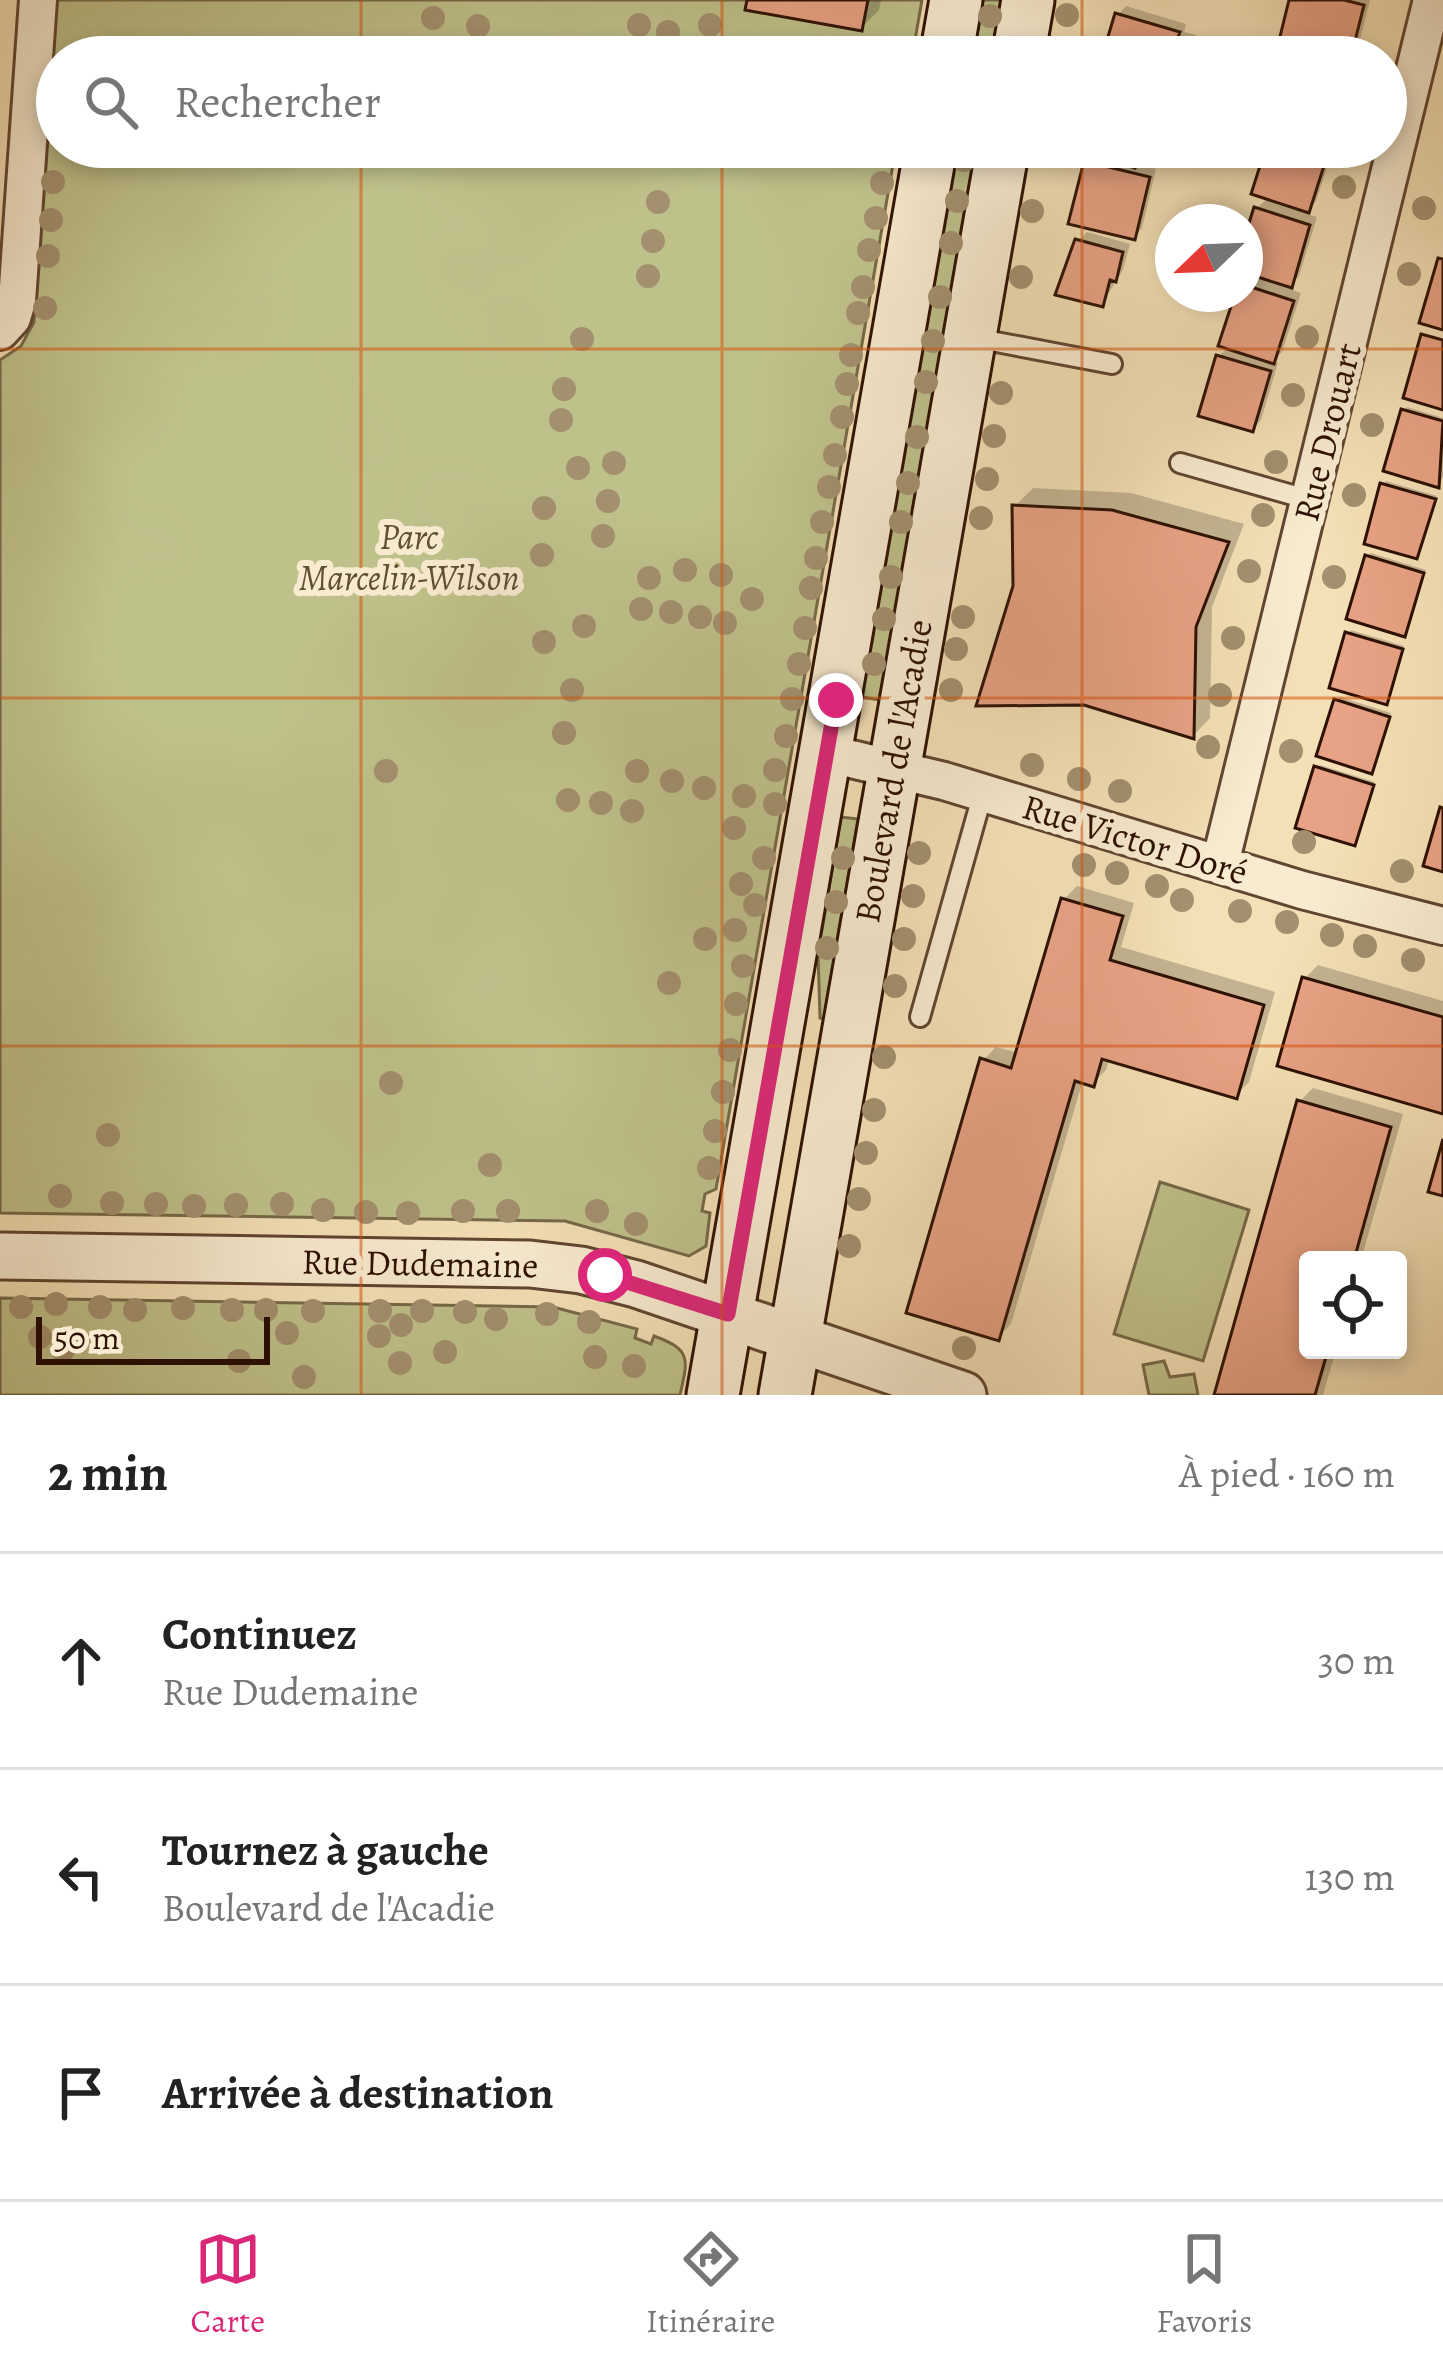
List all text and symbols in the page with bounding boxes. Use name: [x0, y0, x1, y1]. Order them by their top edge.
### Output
search box: [36, 36, 1407, 168]
icon: search: [78, 69, 144, 135]
text: Rechercher: [174, 71, 381, 133]
north arrow: [1155, 204, 1263, 312]
street label: Rue Drouart: [1281, 338, 1373, 526]
park label: Parc Marcelin-Wilson: [299, 512, 519, 602]
street label: Boulevard de l'Acadie: [842, 615, 944, 927]
route end: [809, 673, 863, 727]
street label: Rue Victor Doré: [1016, 781, 1254, 897]
street label: Rue Dudemaine: [301, 1236, 539, 1290]
route start: [578, 1248, 632, 1302]
map controls: [1299, 1251, 1407, 1359]
button: locate: [1299, 1251, 1407, 1359]
scale bar: [36, 1311, 270, 1364]
text: 50 m: [54, 1315, 120, 1360]
text: 2 min: [48, 1438, 168, 1508]
text: À pied · 160 m: [1179, 1447, 1395, 1500]
text: Continuez: [162, 1603, 357, 1665]
icon: ahead: [48, 1628, 114, 1694]
text: 30 m: [1318, 1634, 1395, 1687]
text: Rue Dudemaine: [162, 1665, 418, 1718]
text: Tournez à gauche: [162, 1819, 489, 1881]
icon: left: [48, 1844, 114, 1910]
text: 130 m: [1304, 1850, 1395, 1903]
text: Boulevard de l'Acadie: [162, 1881, 495, 1934]
icon: arrive: [48, 2060, 114, 2126]
text: Arrivée à destination: [162, 2062, 554, 2124]
tab: Carte: [191, 2226, 265, 2343]
tab: Itinéraire: [646, 2226, 775, 2343]
tab: Favoris: [1156, 2226, 1252, 2343]

